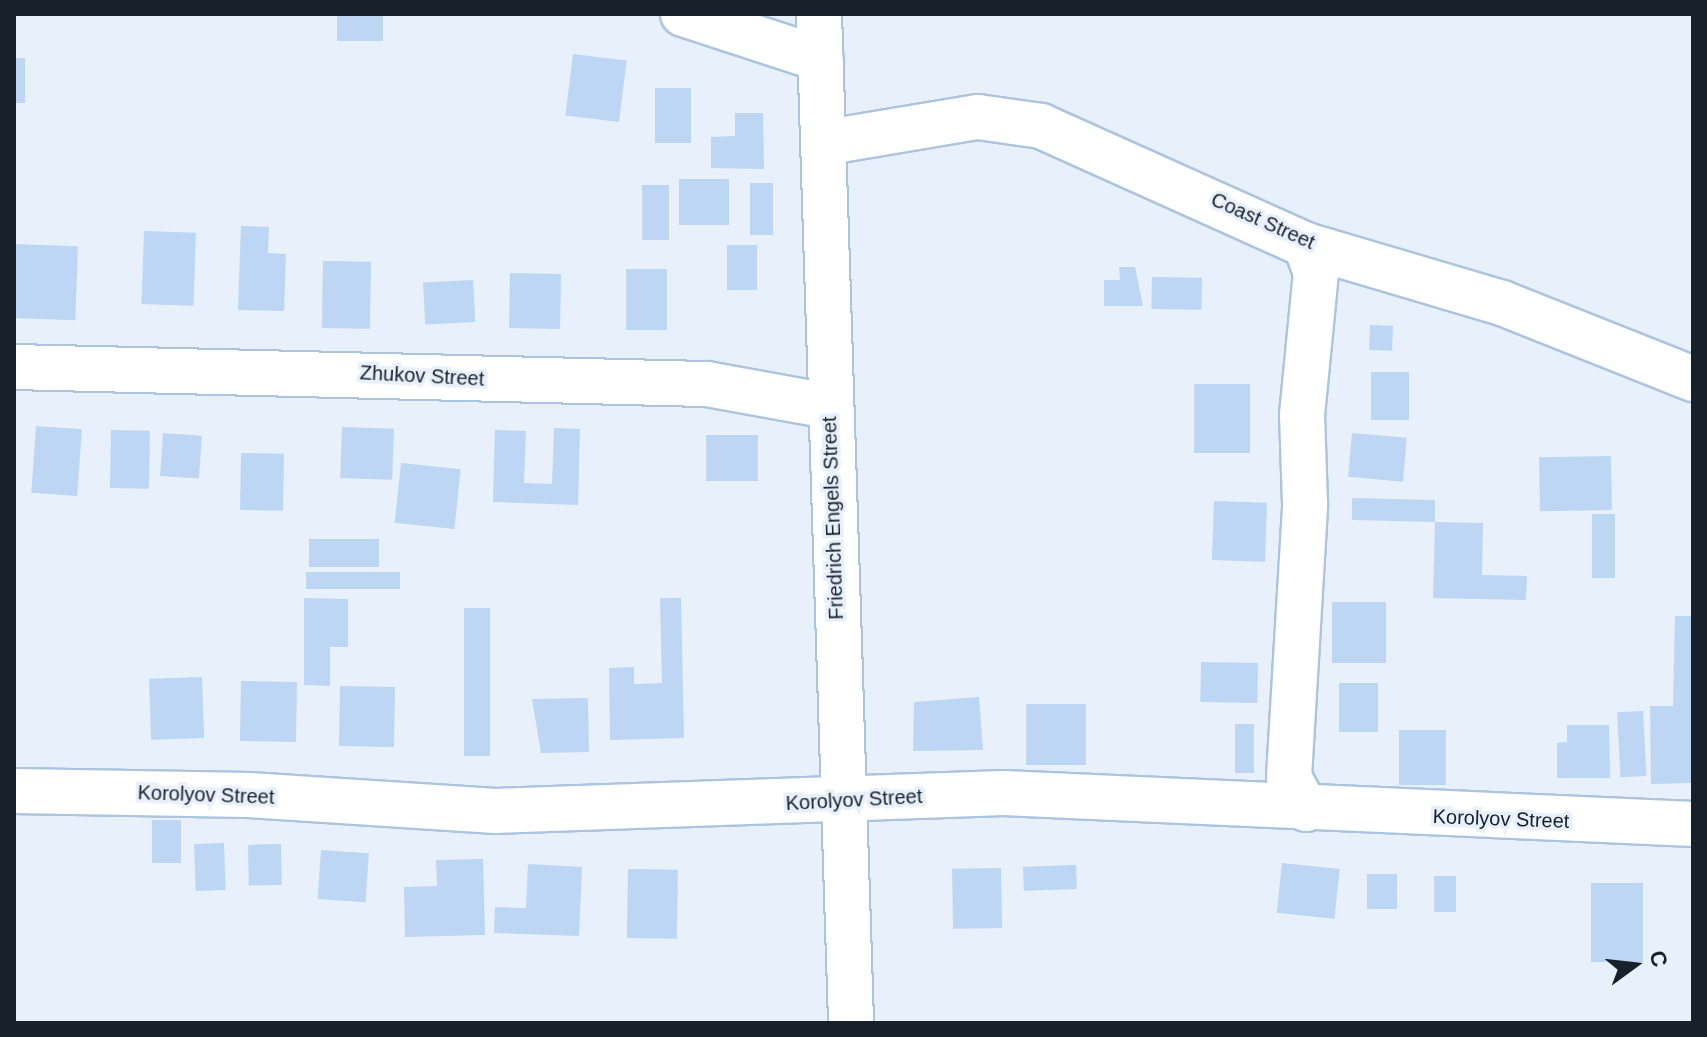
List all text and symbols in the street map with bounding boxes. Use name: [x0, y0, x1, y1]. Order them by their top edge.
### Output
street label: Coast Street: [1207, 187, 1319, 255]
street label: Zhukov Street: [359, 361, 485, 391]
street label: Friedrich Engels Street: [817, 416, 849, 620]
street label: Korolyov Street: [137, 781, 275, 809]
street label: Korolyov Street: [785, 784, 923, 816]
street label: Korolyov Street: [1432, 805, 1570, 833]
north arrow: [1595, 925, 1675, 1005]
text: С: [1645, 948, 1673, 970]

